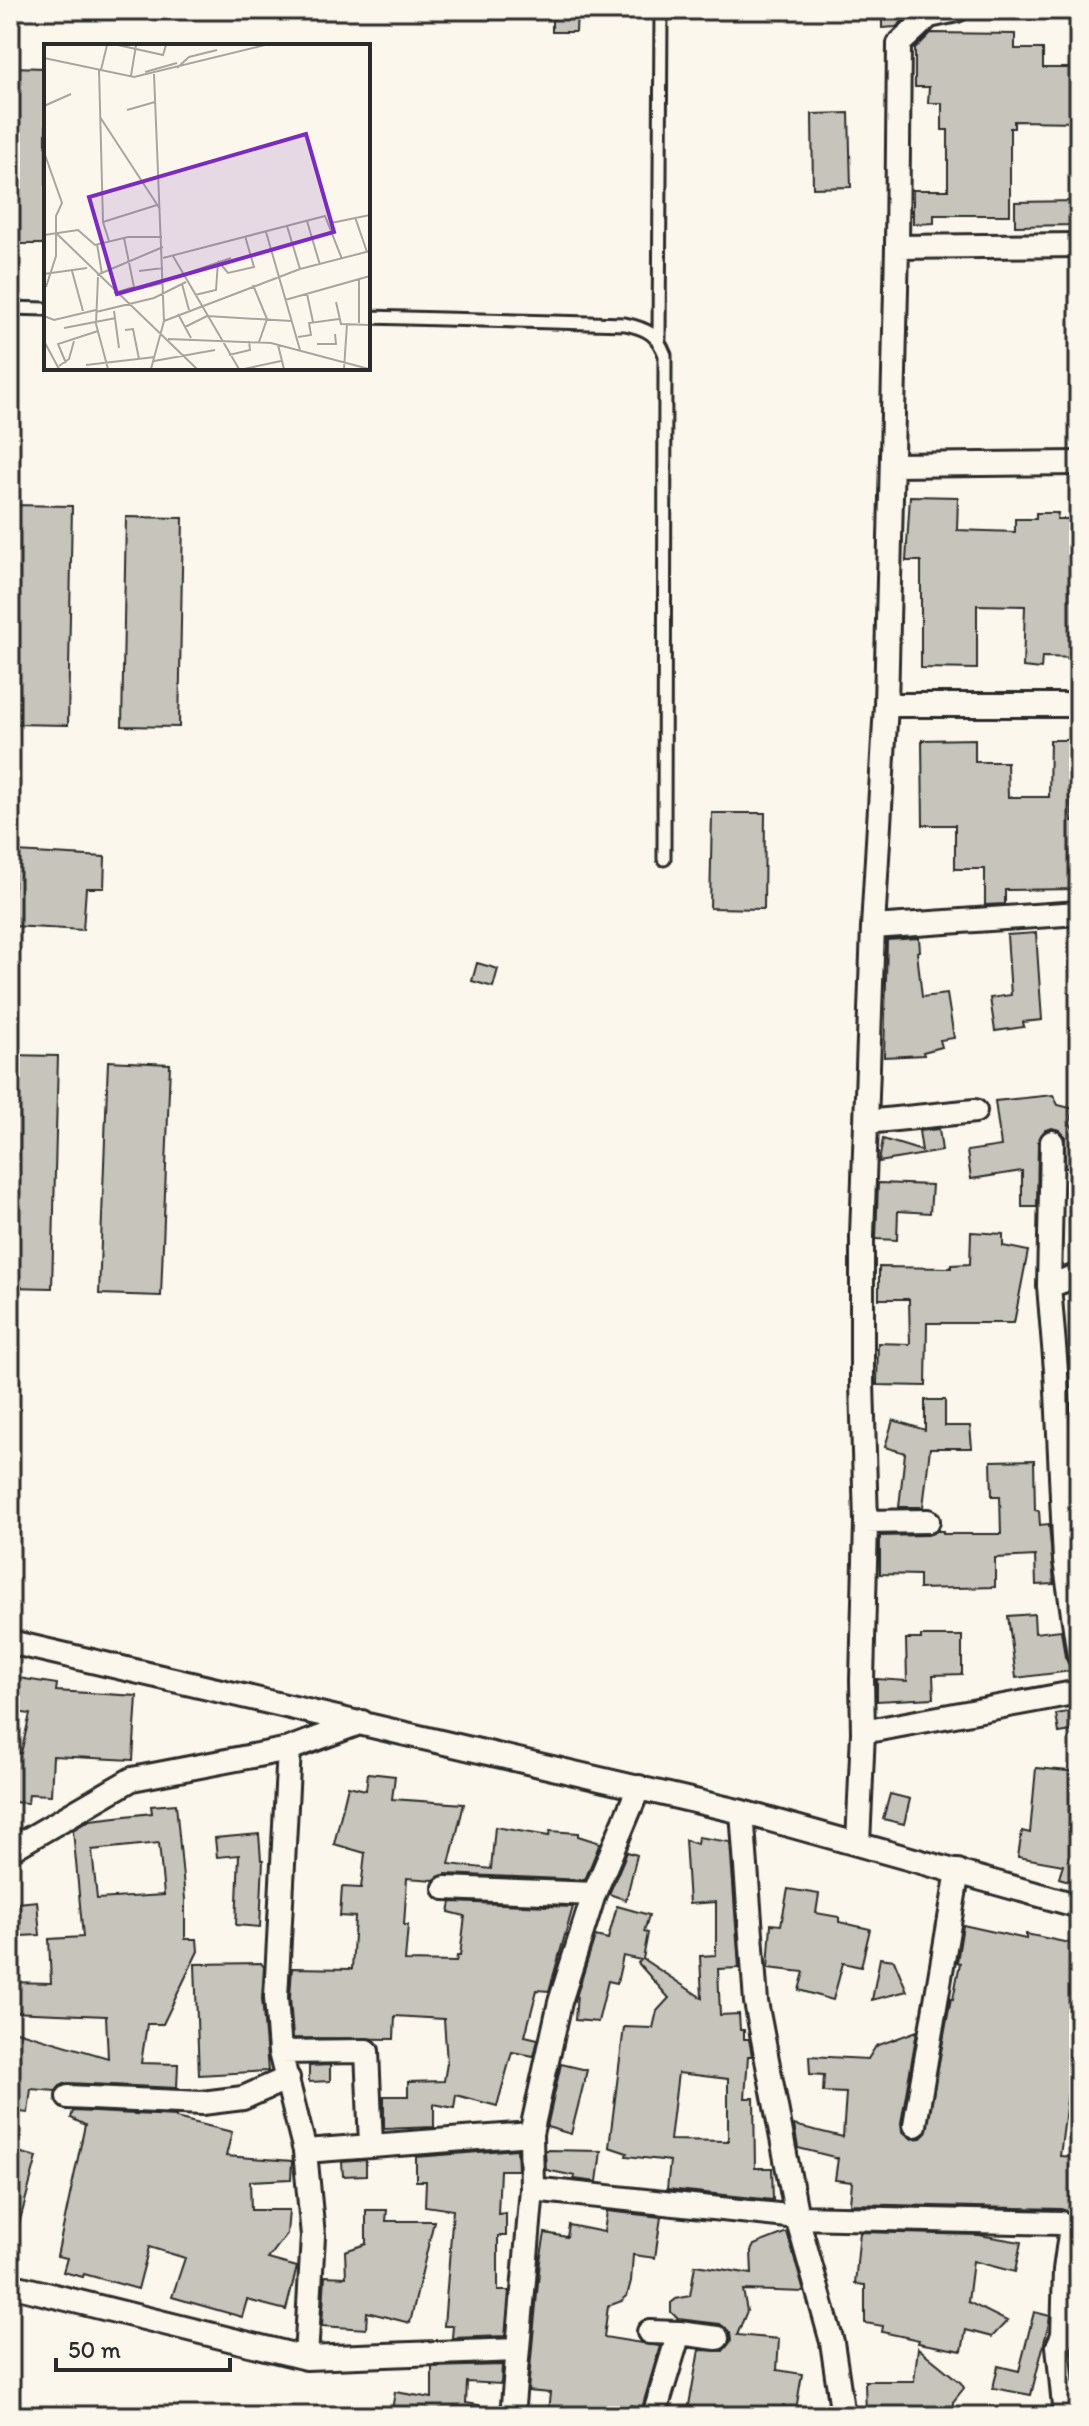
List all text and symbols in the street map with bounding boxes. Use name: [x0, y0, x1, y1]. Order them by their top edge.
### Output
inset map: [44, 44, 370, 370]
scale bar: [56, 2322, 230, 2372]
text: 50 m: [68, 2335, 121, 2364]

